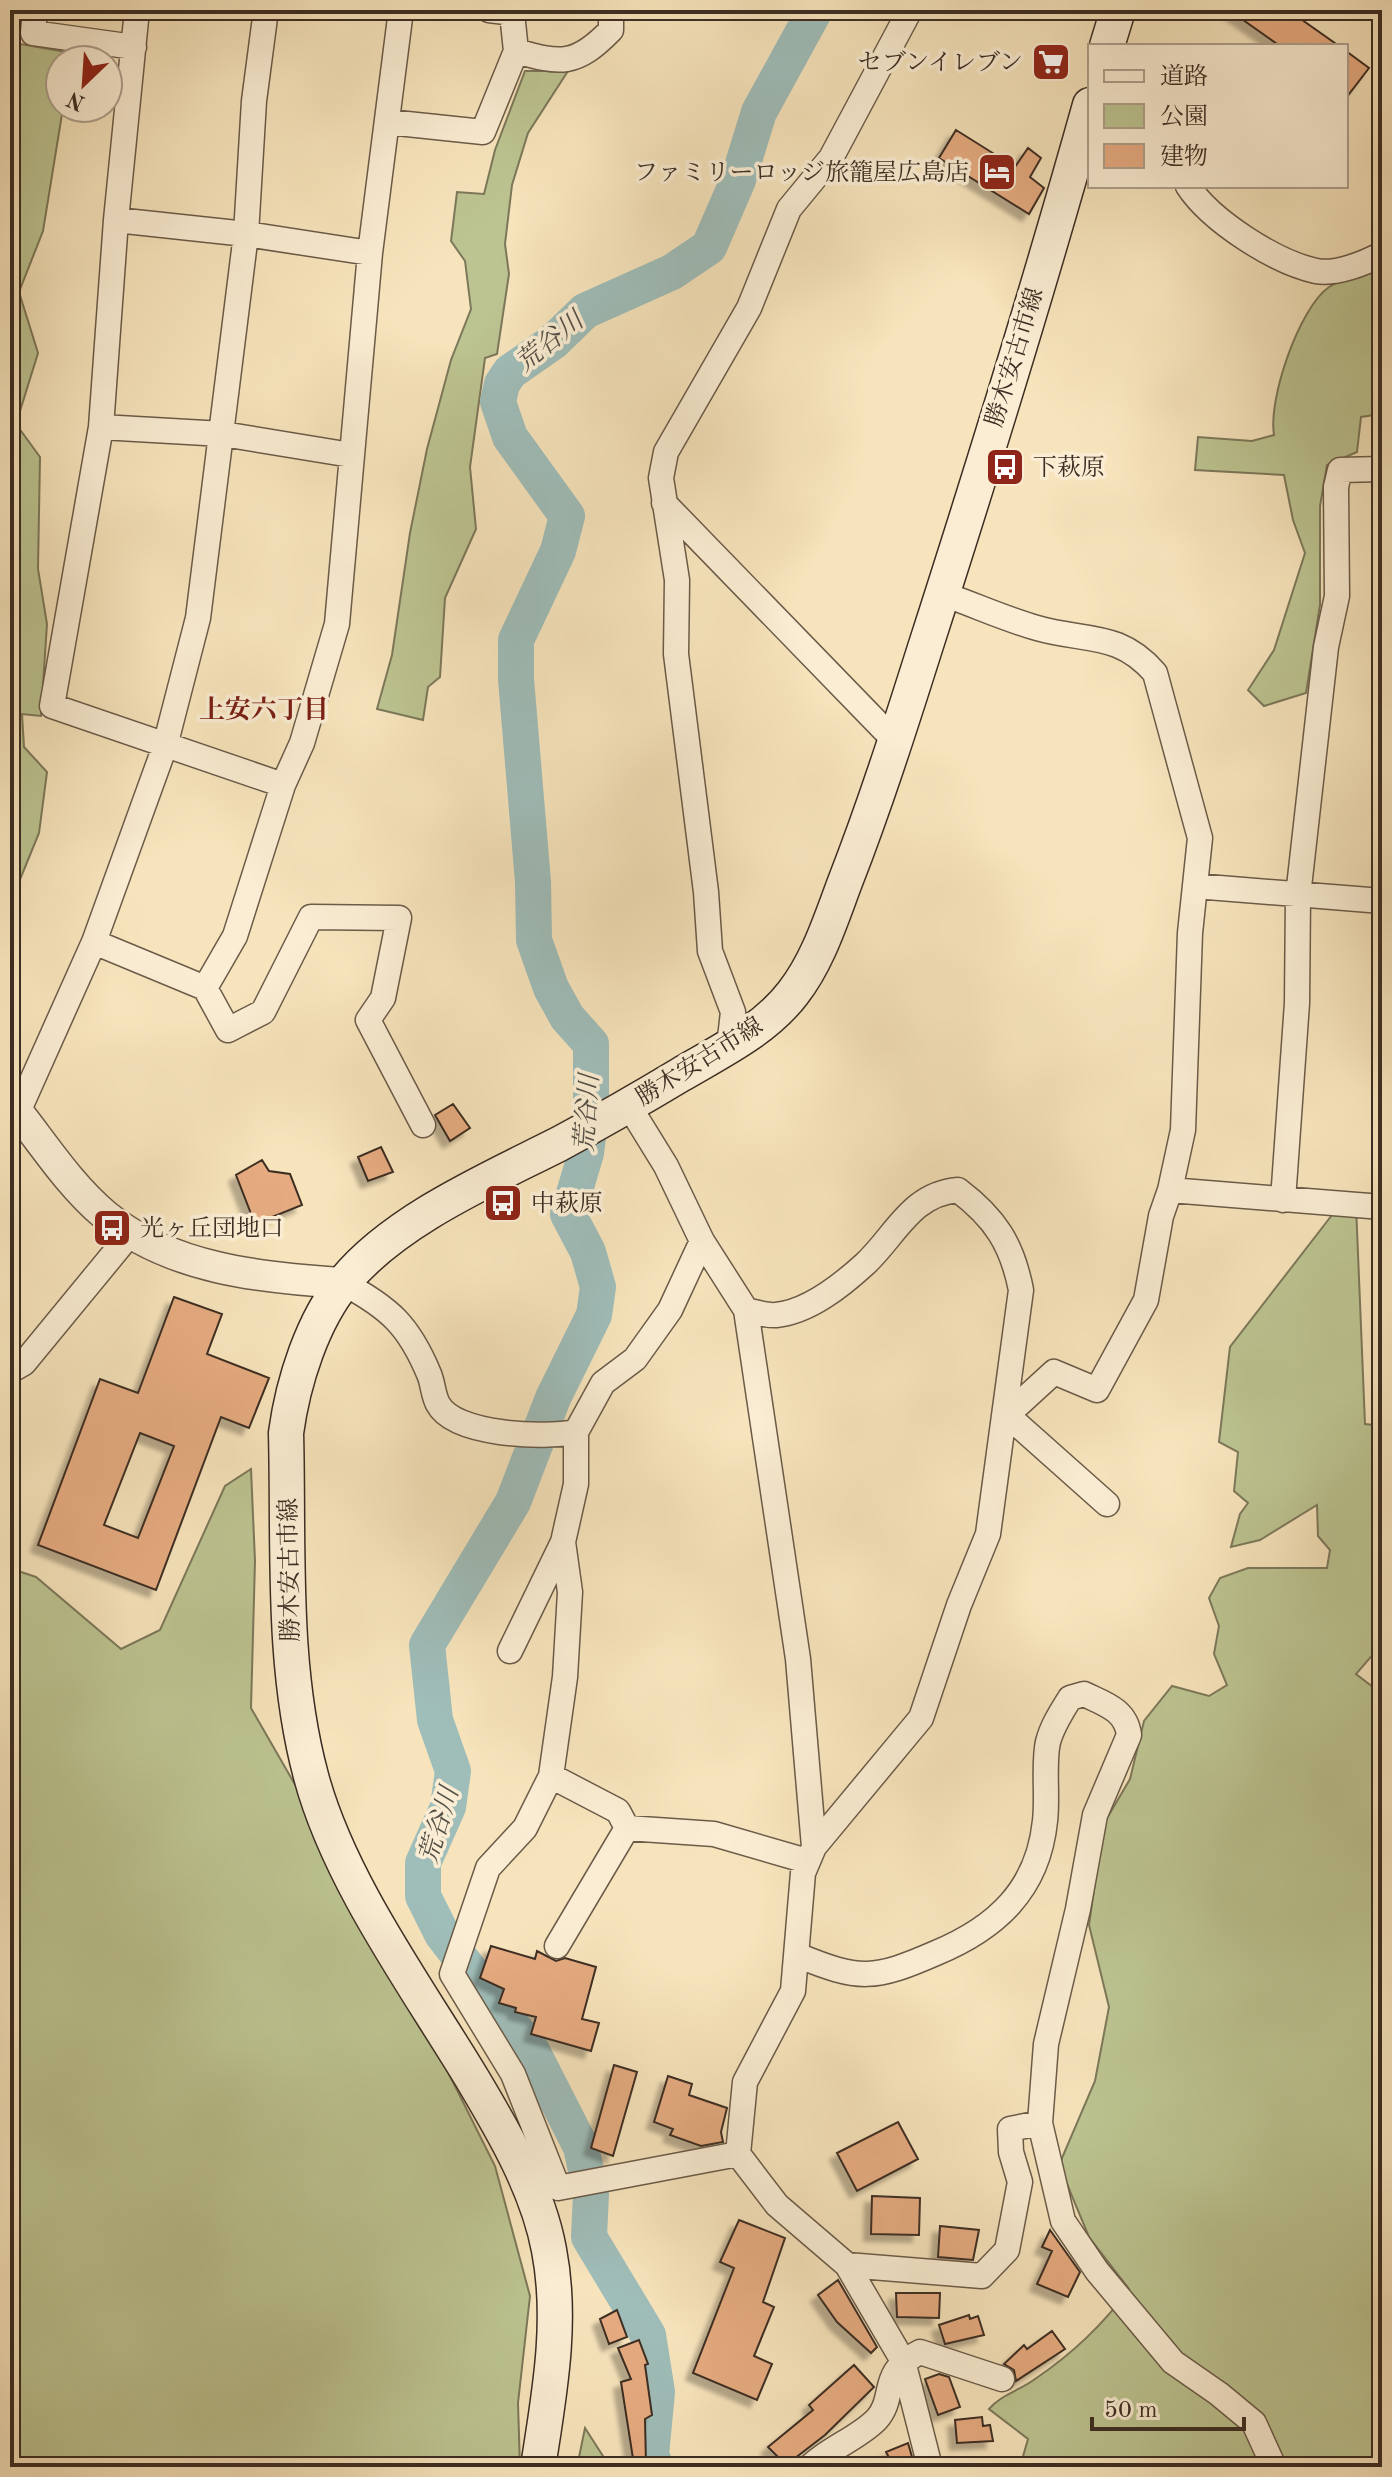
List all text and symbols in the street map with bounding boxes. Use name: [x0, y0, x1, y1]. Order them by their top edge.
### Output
supermarket icon: セブンイレブン: [1030, 41, 1072, 83]
north arrow: [44, 44, 124, 124]
legend: [1088, 44, 1348, 188]
place label: セブンイレブン: [858, 50, 1023, 76]
text: 道路: [1160, 63, 1208, 90]
text: N: [64, 87, 89, 114]
text: 公園: [1160, 104, 1208, 130]
text: 建物: [1160, 143, 1208, 170]
hotel icon: ファミリーロッジ旅籠屋広島店: [976, 151, 1018, 193]
place label: ファミリーロッジ旅籠屋広島店: [634, 159, 969, 186]
street label: 勝木安古市線: [981, 284, 1048, 430]
water label: 荒谷川: [511, 304, 591, 377]
bus stop icon: 下萩原: [984, 446, 1026, 488]
place label: 下萩原: [1033, 454, 1105, 481]
district label: 上安六丁目: [199, 695, 329, 724]
street label: 勝木安古市線: [631, 1012, 767, 1111]
water label: 荒谷川: [570, 1070, 604, 1153]
bus stop icon: 中萩原: [482, 1182, 524, 1224]
place label: 中萩原: [531, 1190, 603, 1217]
bus stop icon: 光ヶ丘団地口: [91, 1207, 133, 1249]
place label: 光ヶ丘団地口: [140, 1215, 284, 1242]
street label: 勝木安古市線: [275, 1498, 304, 1642]
water label: 荒谷川: [414, 1781, 465, 1867]
scale bar: [1092, 2381, 1244, 2431]
text: 50 m: [1104, 2399, 1158, 2423]

